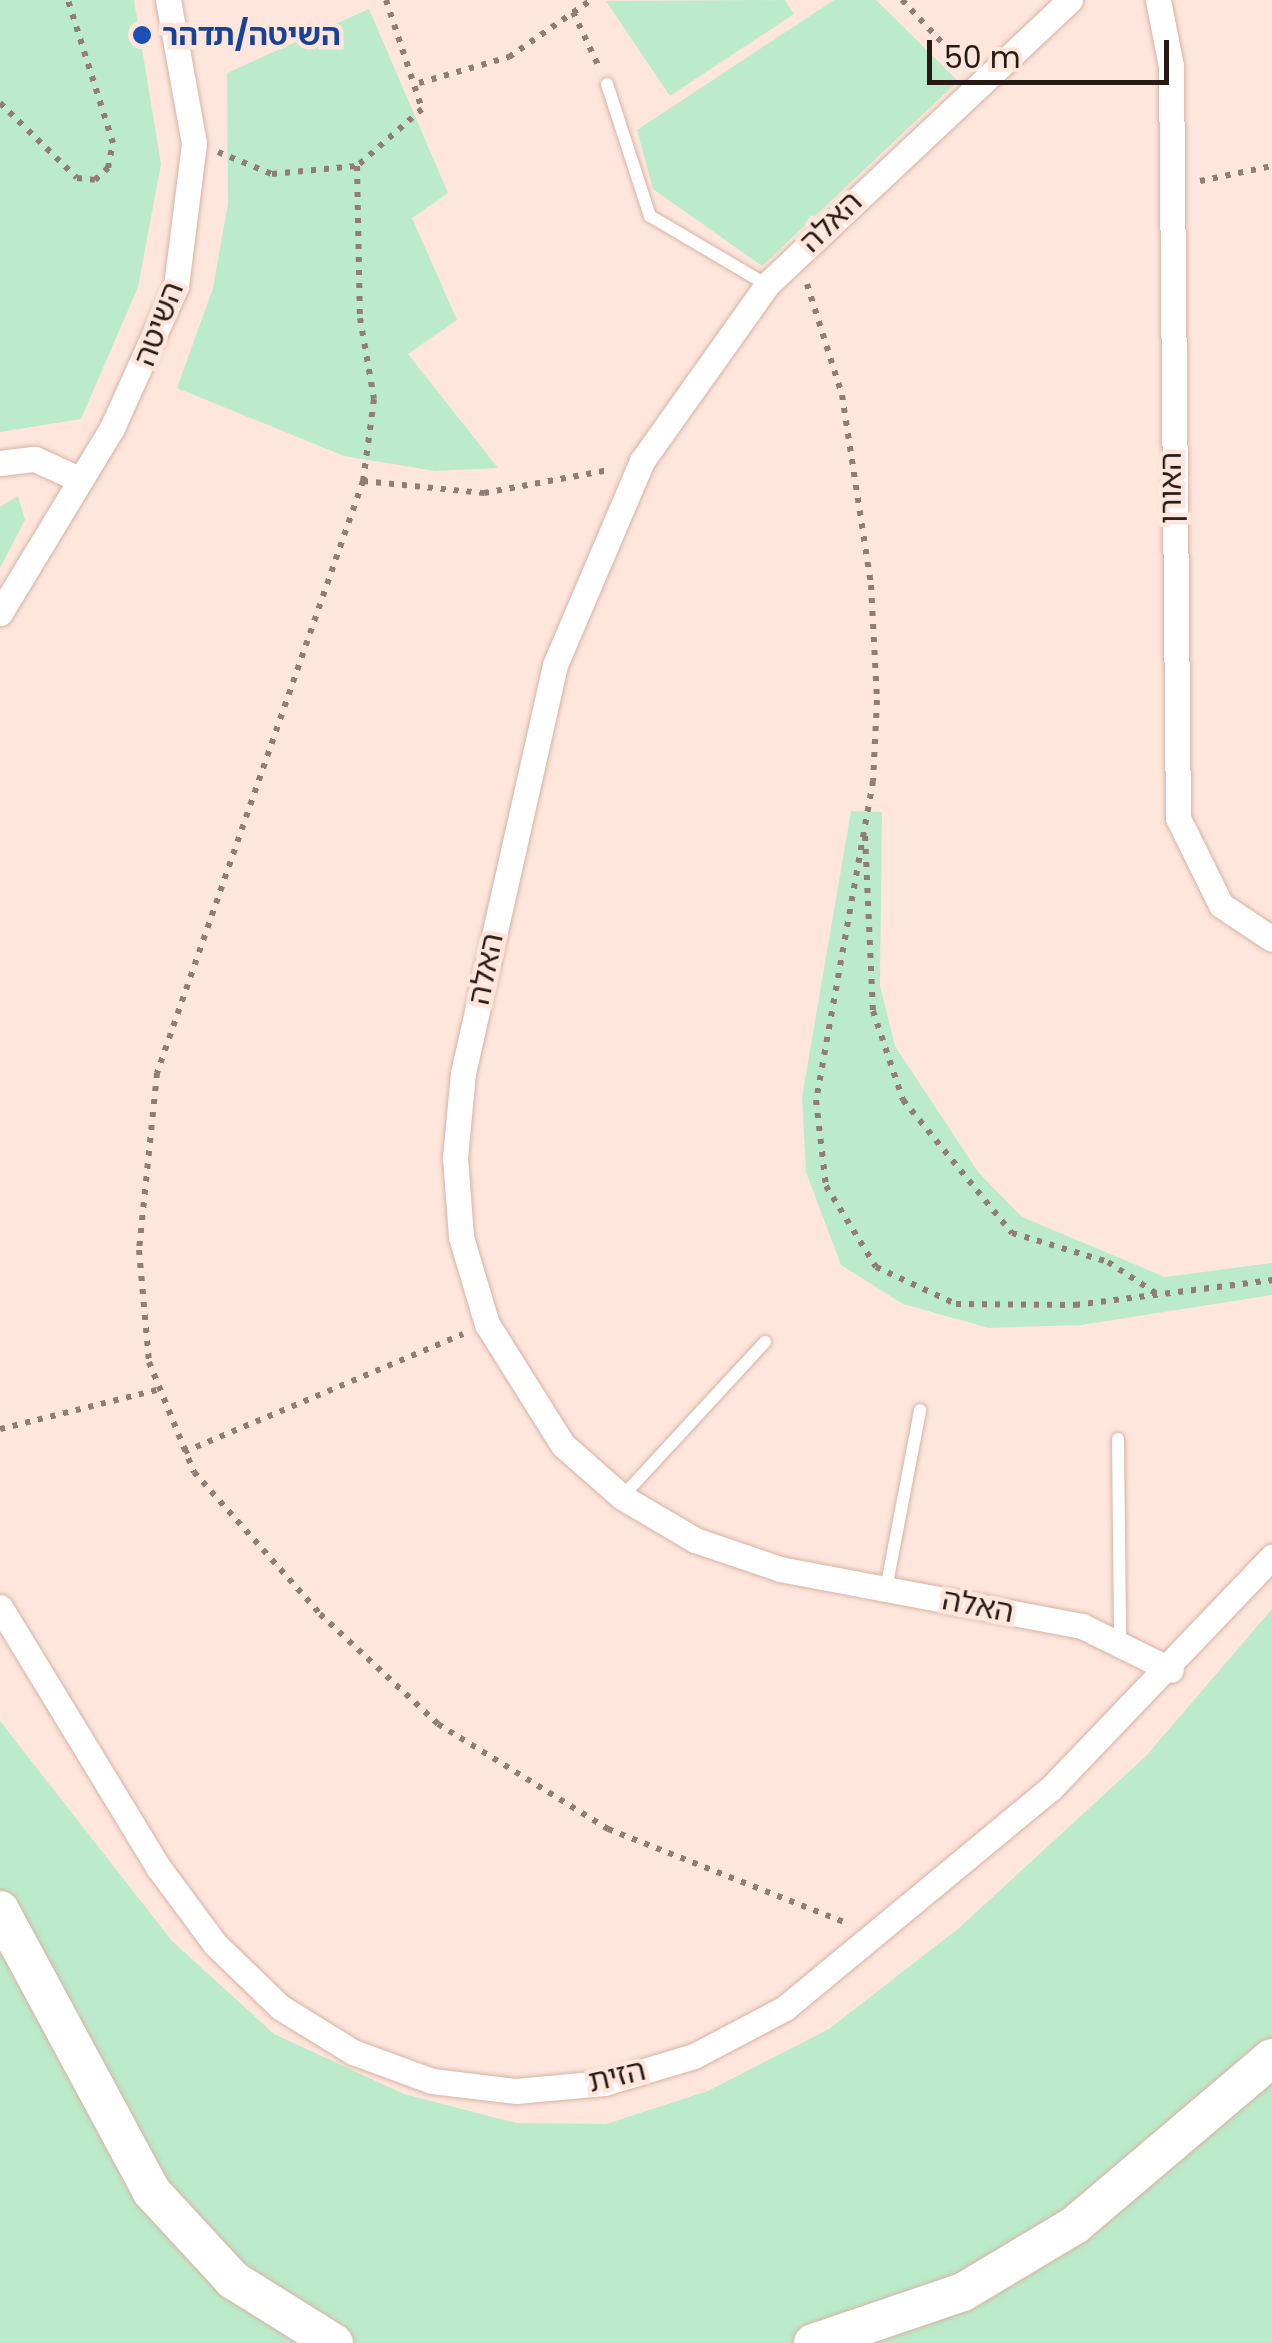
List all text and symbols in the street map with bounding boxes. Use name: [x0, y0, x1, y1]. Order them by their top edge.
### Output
place label: השיטה/תדהר: [162, 17, 341, 53]
scale bar: [932, 20, 1174, 82]
marker: השיטה/תדהר: [131, 24, 153, 46]
text: 50 m: [944, 36, 1021, 79]
street label: האלה: [793, 184, 869, 260]
street label: השיטה: [127, 277, 191, 371]
street label: האורן: [1153, 452, 1189, 524]
street label: האלה: [461, 930, 511, 1008]
street label: האלה: [939, 1581, 1017, 1631]
street label: הזית: [585, 2052, 649, 2100]

